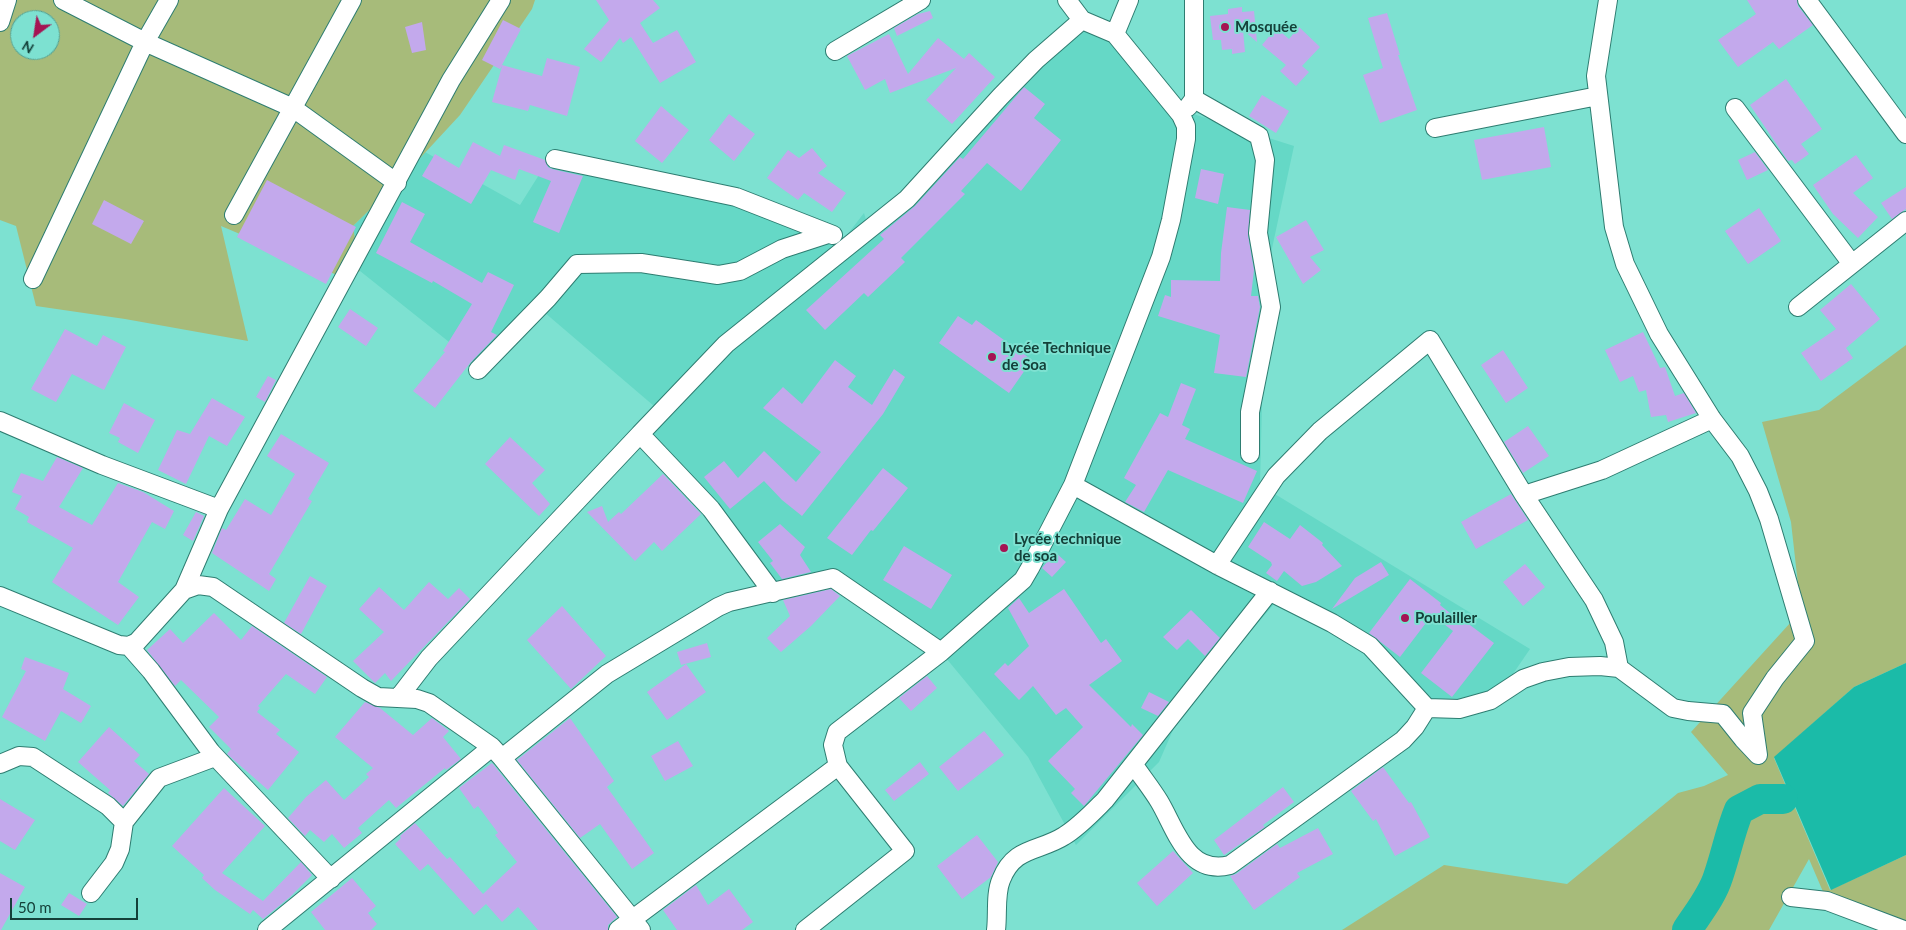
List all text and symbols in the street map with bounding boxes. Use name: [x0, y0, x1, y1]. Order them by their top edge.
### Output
north arrow: [10, 10, 60, 60]
place label: Mosquée: [1235, 18, 1297, 36]
marker: Mosquée: [1219, 21, 1231, 33]
text: N: [19, 37, 37, 57]
place label: Lycée Technique de Soa: [1002, 339, 1111, 374]
marker: Lycée Technique de Soa: [986, 351, 998, 363]
place label: Lycée technique de soa: [1014, 530, 1121, 565]
marker: Lycée technique de soa: [998, 542, 1010, 554]
place label: Poulailler: [1415, 609, 1477, 627]
marker: Poulailler: [1399, 612, 1411, 624]
scale bar: [12, 888, 140, 920]
text: 50 m: [18, 898, 52, 916]

